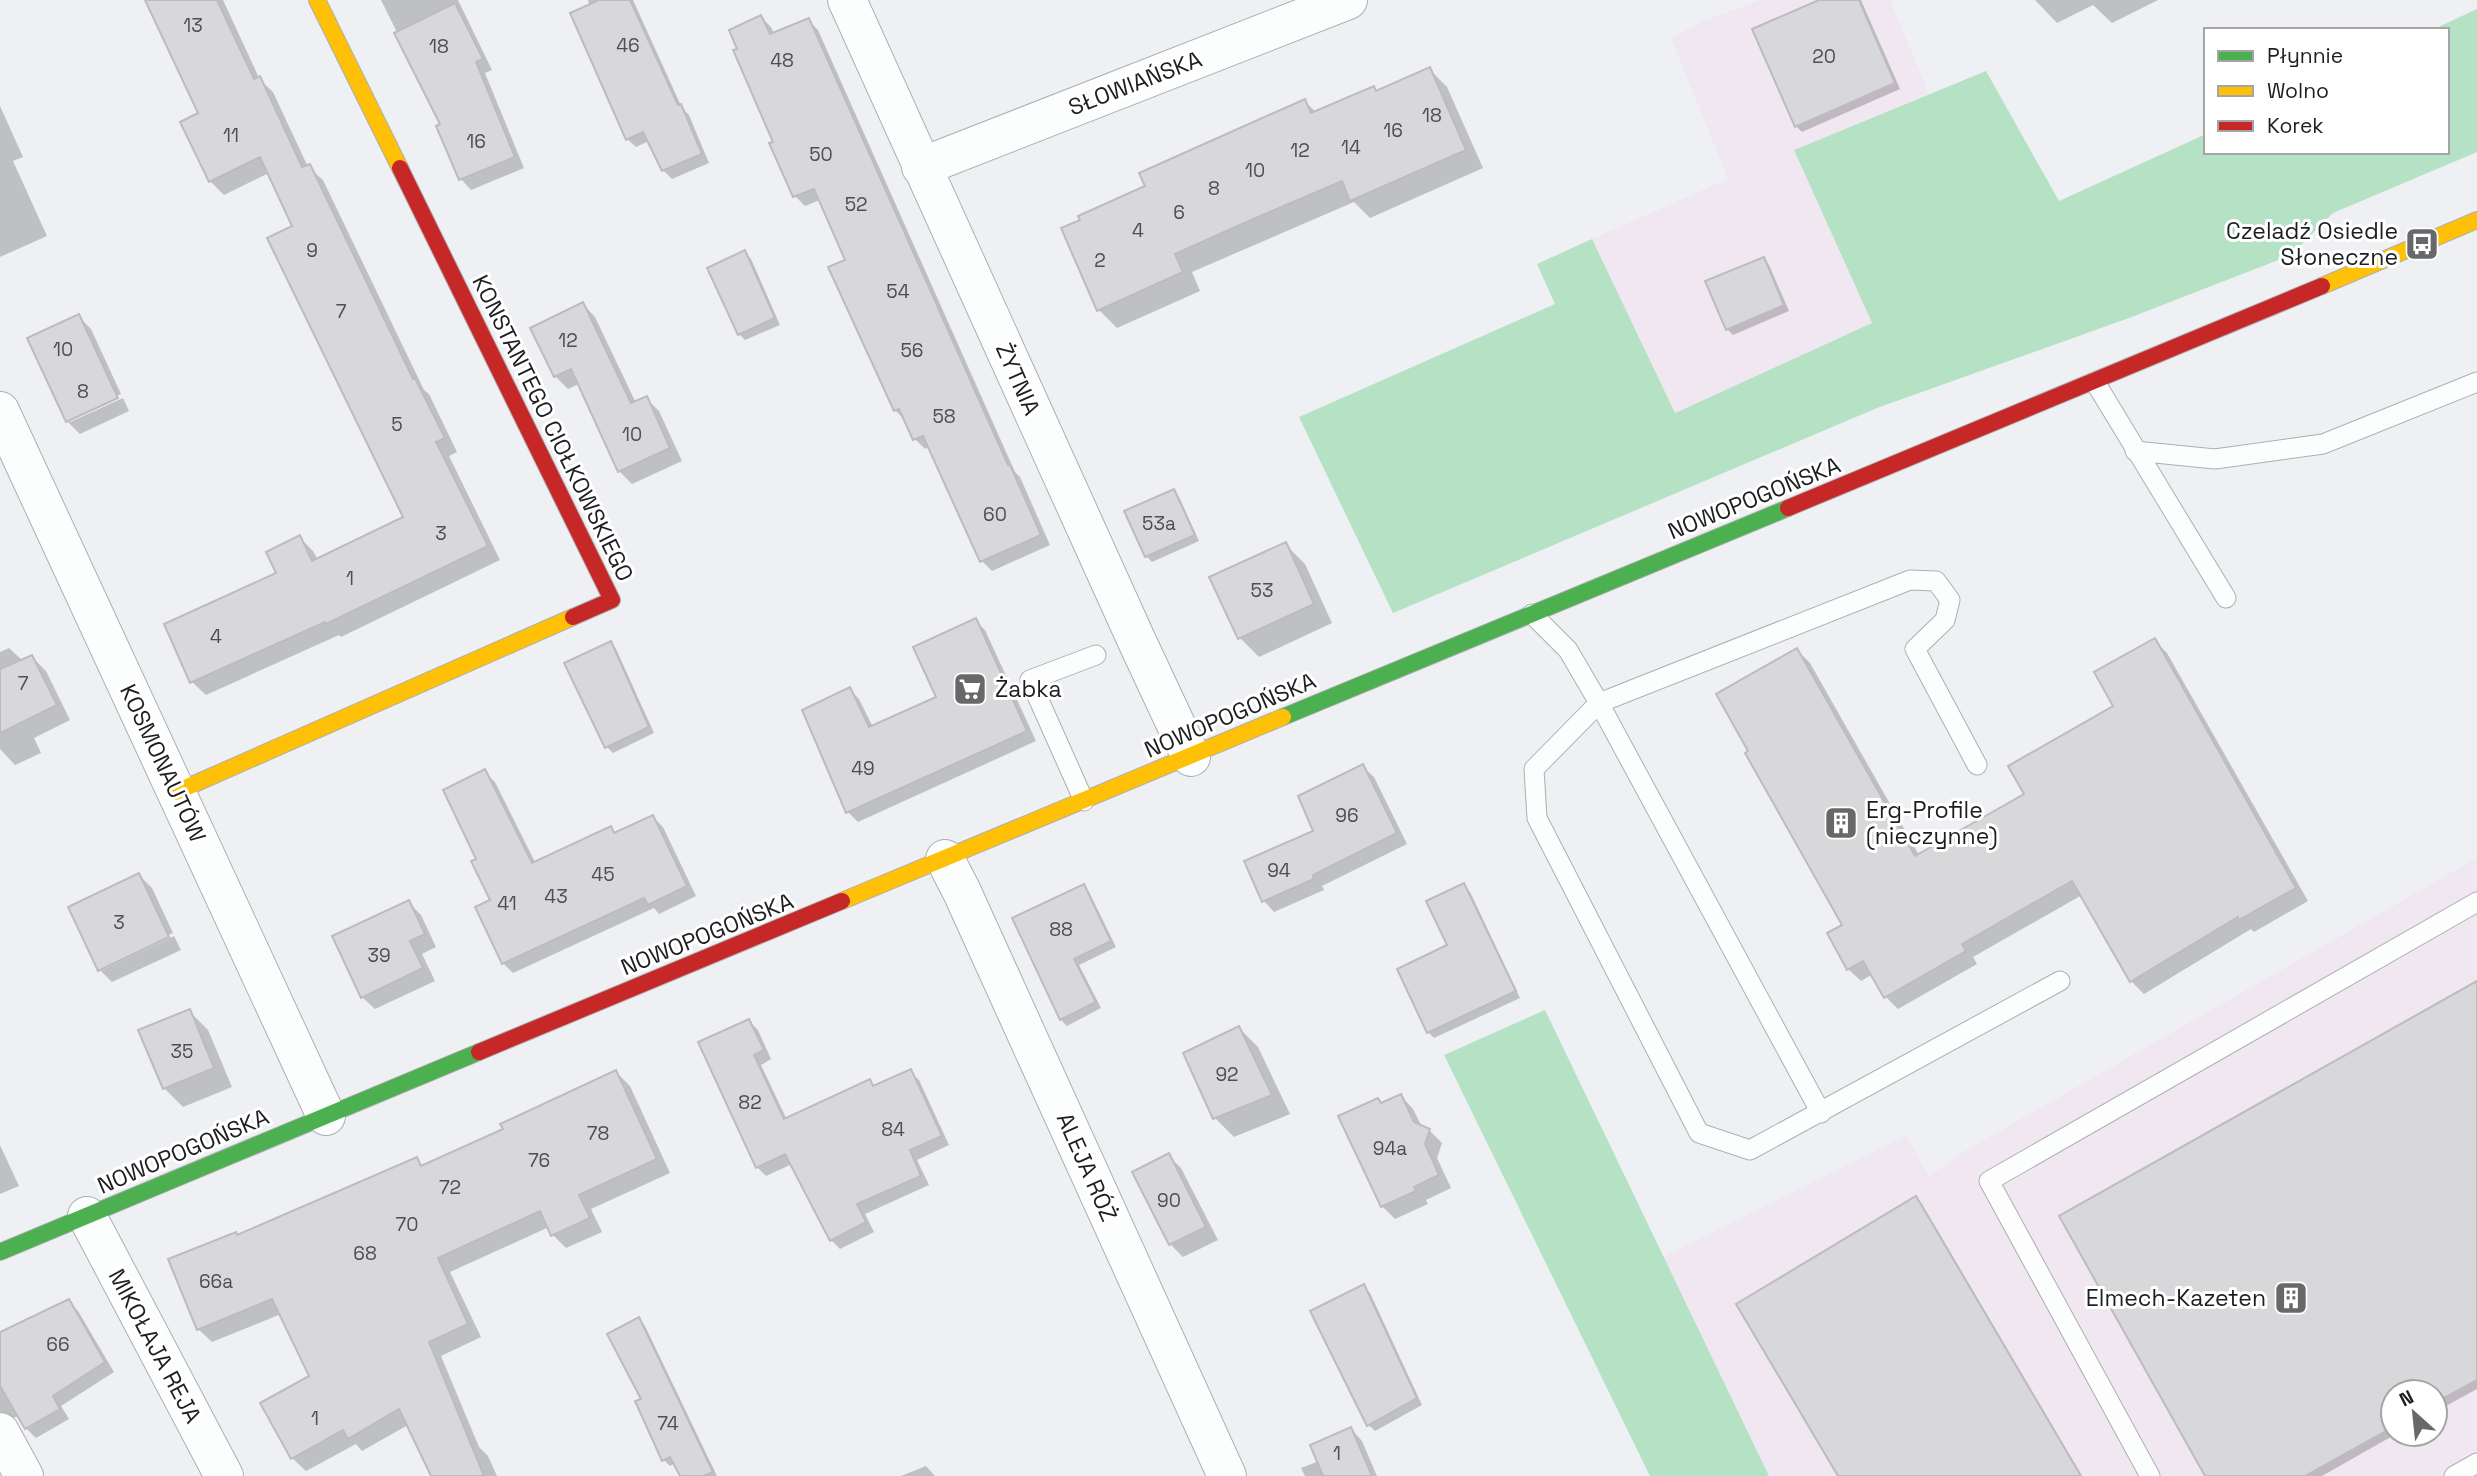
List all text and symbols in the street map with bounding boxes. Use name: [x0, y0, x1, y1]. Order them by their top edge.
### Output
house number: 13: [183, 13, 203, 38]
legend: [2204, 28, 2449, 154]
house number: 46: [616, 33, 640, 58]
house number: 18: [429, 34, 449, 59]
text: Płynnie: [2267, 42, 2343, 69]
street label: SŁOWIAŃSKA: [1064, 44, 1206, 122]
house number: 20: [1812, 44, 1836, 69]
house number: 48: [770, 48, 794, 73]
text: Wolno: [2267, 77, 2329, 104]
house number: 18: [1422, 103, 1442, 128]
text: Korek: [2267, 112, 2324, 139]
house number: 16: [1383, 118, 1403, 143]
house number: 11: [223, 123, 239, 148]
house number: 16: [466, 129, 486, 154]
house number: 14: [1341, 135, 1361, 160]
house number: 12: [1290, 138, 1310, 163]
house number: 50: [809, 142, 833, 167]
house number: 10: [1245, 158, 1265, 183]
house number: 8: [1208, 176, 1220, 201]
house number: 52: [845, 192, 867, 217]
house number: 6: [1173, 200, 1185, 225]
place label: Czeladź Osiedle Słoneczne: [2226, 216, 2398, 272]
house number: 4: [1132, 218, 1144, 243]
bus stop icon: Czeladź Osiedle Słoneczne: [2403, 225, 2441, 263]
house number: 9: [306, 238, 318, 263]
house number: 2: [1094, 248, 1106, 273]
street label: KONSTANTEGO CIOŁKOWSKIEGO: [466, 270, 640, 586]
house number: 54: [886, 279, 910, 304]
house number: 7: [336, 299, 347, 324]
house number: 12: [558, 328, 578, 353]
house number: 10: [53, 337, 73, 362]
house number: 56: [900, 338, 924, 363]
street label: ŻYTNIA: [989, 338, 1047, 420]
house number: 8: [77, 379, 89, 404]
house number: 58: [932, 404, 956, 429]
house number: 5: [391, 412, 403, 437]
house number: 10: [622, 422, 642, 447]
street label: NOWOPOGOŃSKA: [1663, 450, 1845, 546]
house number: 60: [983, 502, 1007, 527]
house number: 53a: [1142, 511, 1176, 536]
house number: 3: [435, 521, 447, 546]
house number: 1: [346, 566, 354, 591]
house number: 53: [1251, 578, 1273, 603]
house number: 4: [210, 624, 222, 649]
street label: NOWOPOGOŃSKA: [1140, 665, 1320, 765]
supermarket icon: Żabka: [951, 670, 989, 708]
house number: 7: [18, 671, 29, 696]
place label: Żabka: [995, 674, 1062, 704]
street label: KOSMONAUTÓW: [113, 679, 213, 847]
house number: 49: [851, 756, 875, 781]
place label: Erg-Profile (nieczynne): [1866, 795, 1998, 851]
house number: 96: [1335, 803, 1359, 828]
building icon: Erg-Profile (nieczynne): [1822, 804, 1860, 842]
house number: 94: [1267, 858, 1291, 883]
house number: 45: [591, 862, 615, 887]
house number: 43: [544, 884, 568, 909]
street label: NOWOPOGOŃSKA: [616, 886, 798, 982]
house number: 41: [497, 891, 517, 916]
house number: 3: [113, 910, 125, 935]
house number: 88: [1049, 917, 1073, 942]
house number: 39: [367, 943, 391, 968]
house number: 35: [171, 1039, 193, 1064]
house number: 92: [1215, 1062, 1239, 1087]
house number: 82: [738, 1090, 762, 1115]
street label: NOWOPOGOŃSKA: [93, 1101, 273, 1201]
street label: ALEJA RÓŻ: [1050, 1108, 1124, 1226]
house number: 84: [881, 1117, 905, 1142]
house number: 78: [587, 1121, 609, 1146]
house number: 94a: [1373, 1136, 1407, 1161]
house number: 76: [528, 1148, 550, 1173]
house number: 72: [439, 1175, 461, 1200]
house number: 90: [1157, 1188, 1181, 1213]
house number: 70: [396, 1212, 418, 1237]
house number: 68: [353, 1241, 377, 1266]
street label: MIKOŁAJA REJA: [102, 1264, 208, 1428]
house number: 66a: [199, 1269, 233, 1294]
building icon: Elmech-Kazeten: [2272, 1279, 2310, 1317]
place label: Elmech-Kazeten: [2086, 1283, 2266, 1313]
house number: 66: [46, 1332, 70, 1357]
north arrow: [2379, 1378, 2449, 1448]
text: N: [2395, 1384, 2418, 1412]
house number: 1: [311, 1406, 319, 1431]
house number: 74: [657, 1411, 679, 1436]
house number: 1: [1333, 1441, 1341, 1466]

